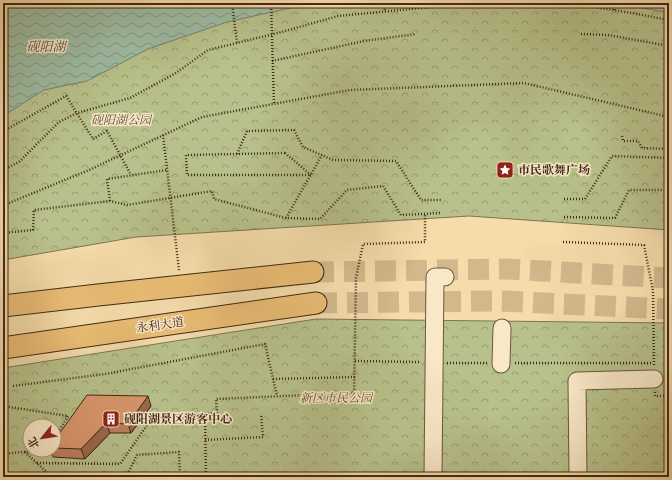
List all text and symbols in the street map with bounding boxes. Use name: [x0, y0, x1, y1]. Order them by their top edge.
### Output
water label: 砚阳湖: [26, 38, 67, 54]
park label: 砚阳湖公园: [91, 112, 153, 127]
place icon: 市民歌舞广场: [495, 160, 515, 180]
place label: 市民歌舞广场: [518, 162, 590, 177]
street label: 永利大道: [135, 314, 185, 335]
park label: 新区市民公园: [300, 390, 374, 405]
building icon: 砚阳湖景区游客中心: [101, 409, 121, 429]
place label: 砚阳湖景区游客中心: [124, 411, 232, 426]
north arrow: [22, 418, 62, 458]
text: 北: [25, 435, 42, 451]

